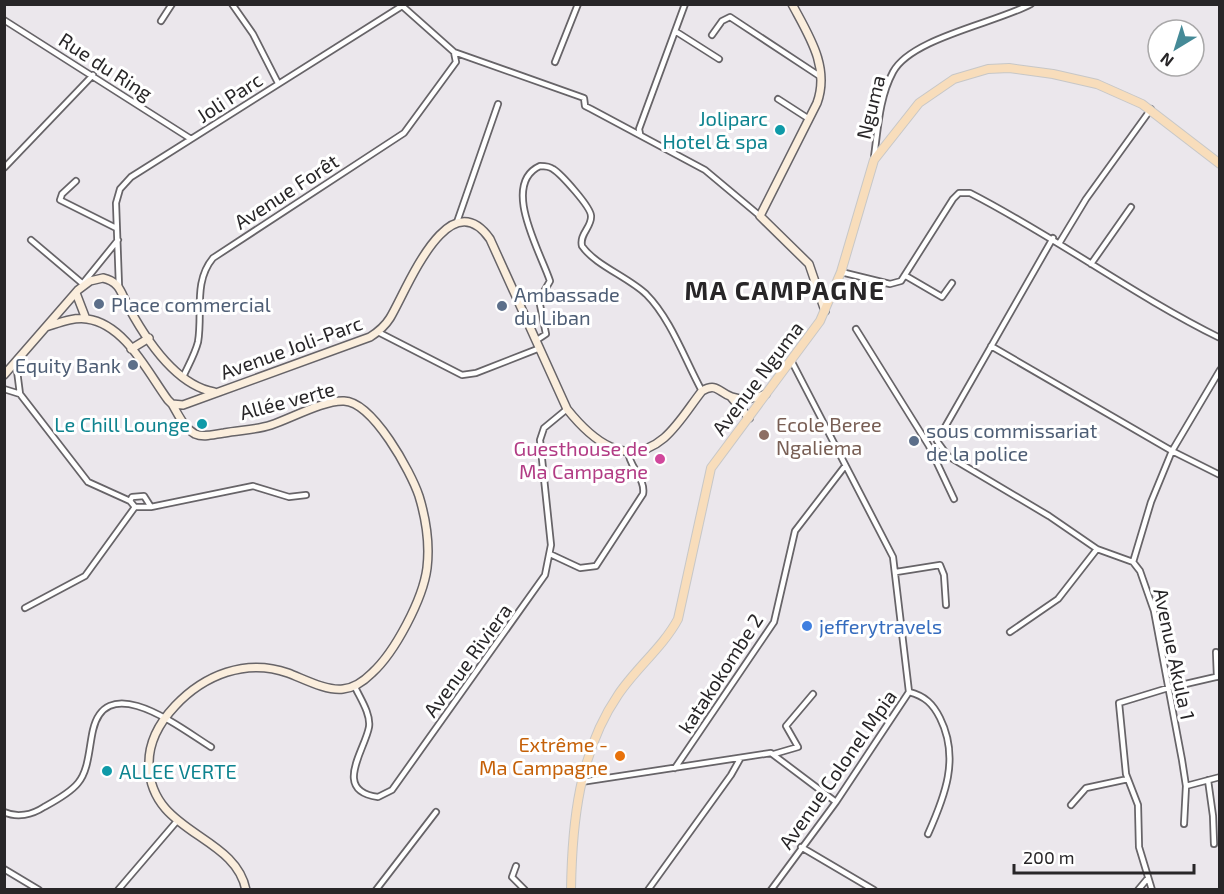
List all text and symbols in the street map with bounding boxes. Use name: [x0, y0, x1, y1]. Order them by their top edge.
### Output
north arrow: [1146, 18, 1206, 78]
street label: Rue du Ring: [55, 27, 157, 105]
text: N: [1156, 49, 1177, 71]
street label: Joli Parc: [192, 67, 267, 127]
street label: Nguma: [850, 72, 890, 142]
place label: Joliparc Hotel & spa: [662, 106, 768, 153]
marker: Joliparc Hotel & spa: [773, 123, 787, 137]
street label: Avenue Forêt: [229, 148, 343, 234]
district label: MA CAMPAGNE: [684, 274, 886, 305]
place label: Ambassade du Liban: [514, 282, 620, 329]
place label: Place commercial: [111, 292, 271, 316]
marker: Place commercial: [92, 297, 106, 311]
marker: Ambassade du Liban: [495, 299, 509, 313]
street label: Avenue Joli-Parc: [217, 310, 365, 384]
street label: Avenue Nguma: [706, 316, 808, 440]
place label: Equity Bank: [15, 353, 121, 377]
marker: Equity Bank: [126, 358, 140, 372]
street label: Allée verte: [237, 376, 337, 424]
place label: Le Chill Lounge: [54, 412, 190, 436]
place label: Ecole Beree Ngaliema: [776, 412, 882, 459]
marker: Le Chill Lounge: [195, 417, 209, 431]
place label: sous commissariat de la police: [926, 418, 1098, 465]
marker: Ecole Beree Ngaliema: [757, 428, 771, 442]
marker: sous commissariat de la police: [907, 434, 921, 448]
place label: Guesthouse de Ma Campagne: [514, 436, 648, 483]
marker: Guesthouse de Ma Campagne: [653, 452, 667, 466]
street label: Avenue Akula 1: [1149, 586, 1201, 722]
street label: Avenue Riviera: [418, 599, 516, 721]
street label: katakokombe 2: [672, 609, 768, 737]
place label: jefferytravels: [819, 614, 942, 638]
marker: jefferytravels: [800, 619, 814, 633]
street label: Avenue Colonel Mpia: [773, 685, 901, 853]
place label: Extrême - Ma Campagne: [479, 732, 608, 779]
marker: Extrême - Ma Campagne: [613, 749, 627, 763]
place label: ALLEE VERTE: [119, 759, 237, 783]
marker: ALLEE VERTE: [100, 764, 114, 778]
scale bar: [1014, 837, 1194, 875]
text: 200 m: [1023, 846, 1075, 868]

